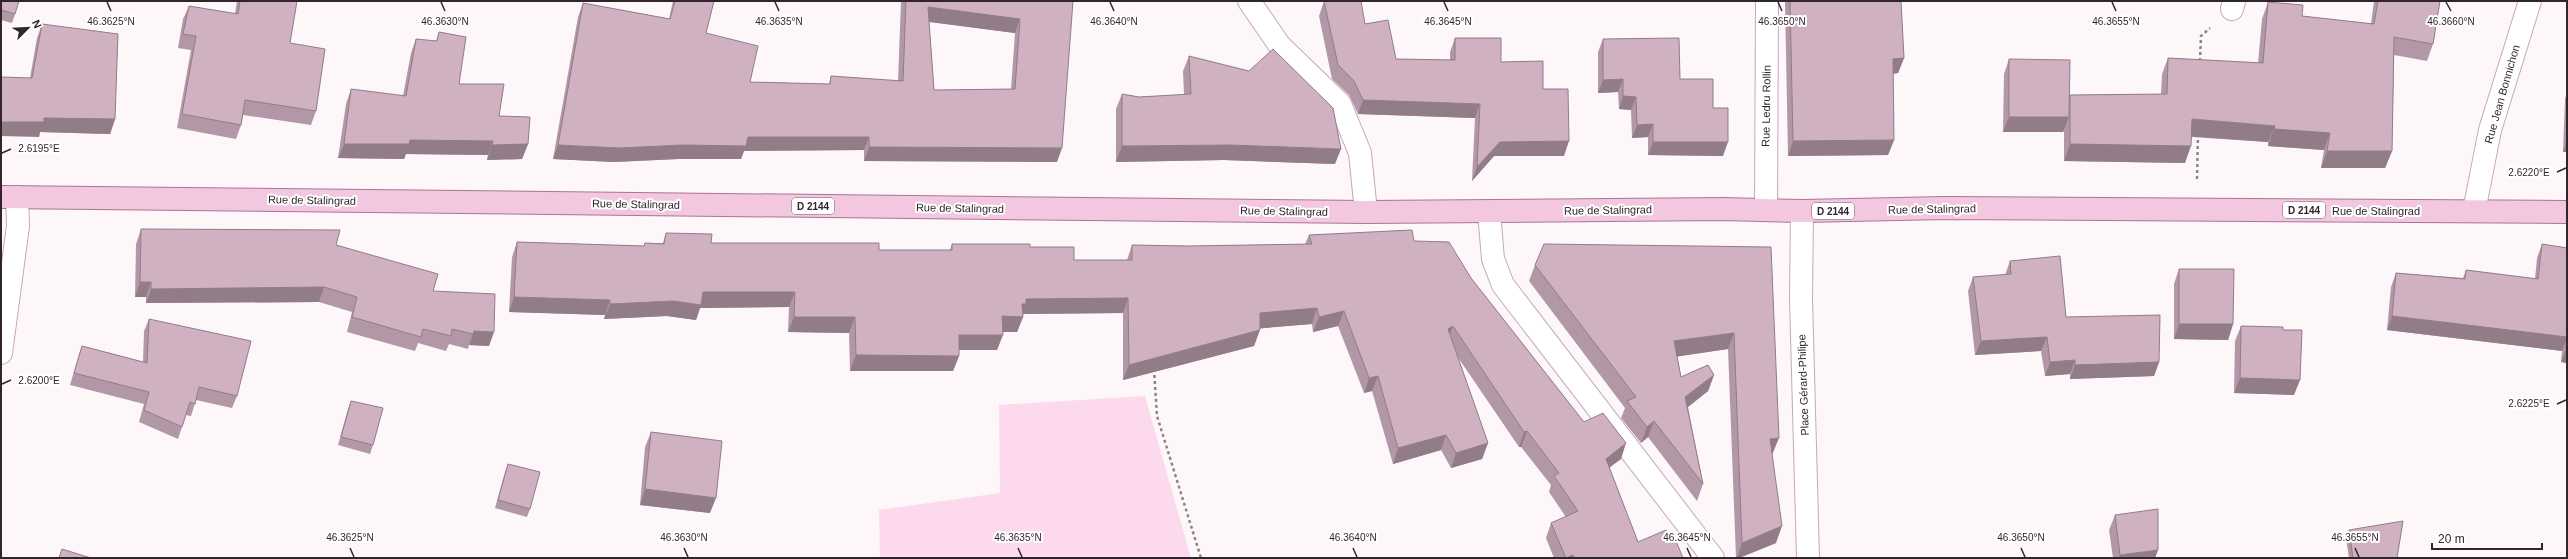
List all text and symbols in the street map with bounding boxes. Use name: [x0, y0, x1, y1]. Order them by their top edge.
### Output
north arrow: [8, 8, 48, 48]
text: 46.3625°N: [87, 16, 135, 27]
text: 46.3630°N: [421, 16, 469, 27]
text: 46.3635°N: [755, 16, 803, 27]
text: 46.3640°N: [1090, 16, 1138, 27]
text: 46.3645°N: [1424, 16, 1472, 27]
text: 46.3650°N: [1758, 16, 1806, 27]
text: 46.3655°N: [2092, 16, 2140, 27]
text: 46.3660°N: [2427, 16, 2475, 27]
text: N: [30, 18, 44, 30]
street label: Rue Jean Bonnichon: [2482, 43, 2522, 145]
street label: Rue Ledru Rollin: [1759, 65, 1773, 147]
text: 2.6195°E: [18, 143, 60, 154]
text: 2.6220°E: [2508, 167, 2550, 178]
street label: Rue de Stalingrad: [268, 193, 356, 207]
street label: Rue de Stalingrad: [592, 197, 680, 211]
road number: D 2144: [792, 198, 834, 214]
street label: Rue de Stalingrad: [916, 201, 1004, 215]
street label: Rue de Stalingrad: [1888, 202, 1976, 216]
road number: D 2144: [2283, 202, 2325, 218]
street label: Rue de Stalingrad: [1564, 203, 1652, 217]
road number: D 2144: [1812, 203, 1854, 219]
street label: Rue de Stalingrad: [1240, 204, 1328, 218]
street label: Rue de Stalingrad: [2332, 205, 2420, 217]
street label: Place Gérard-Philipe: [1795, 334, 1811, 436]
text: 2.6200°E: [18, 375, 60, 386]
text: 2.6225°E: [2508, 398, 2550, 409]
scale bar: [2432, 525, 2542, 551]
text: 46.3625°N: [326, 532, 374, 543]
text: 46.3630°N: [660, 532, 708, 543]
text: 46.3635°N: [994, 532, 1042, 543]
text: 46.3640°N: [1329, 532, 1377, 543]
text: 46.3645°N: [1663, 532, 1711, 543]
text: 46.3650°N: [1997, 532, 2045, 543]
text: 46.3655°N: [2331, 532, 2379, 543]
text: 20 m: [2438, 532, 2465, 546]

